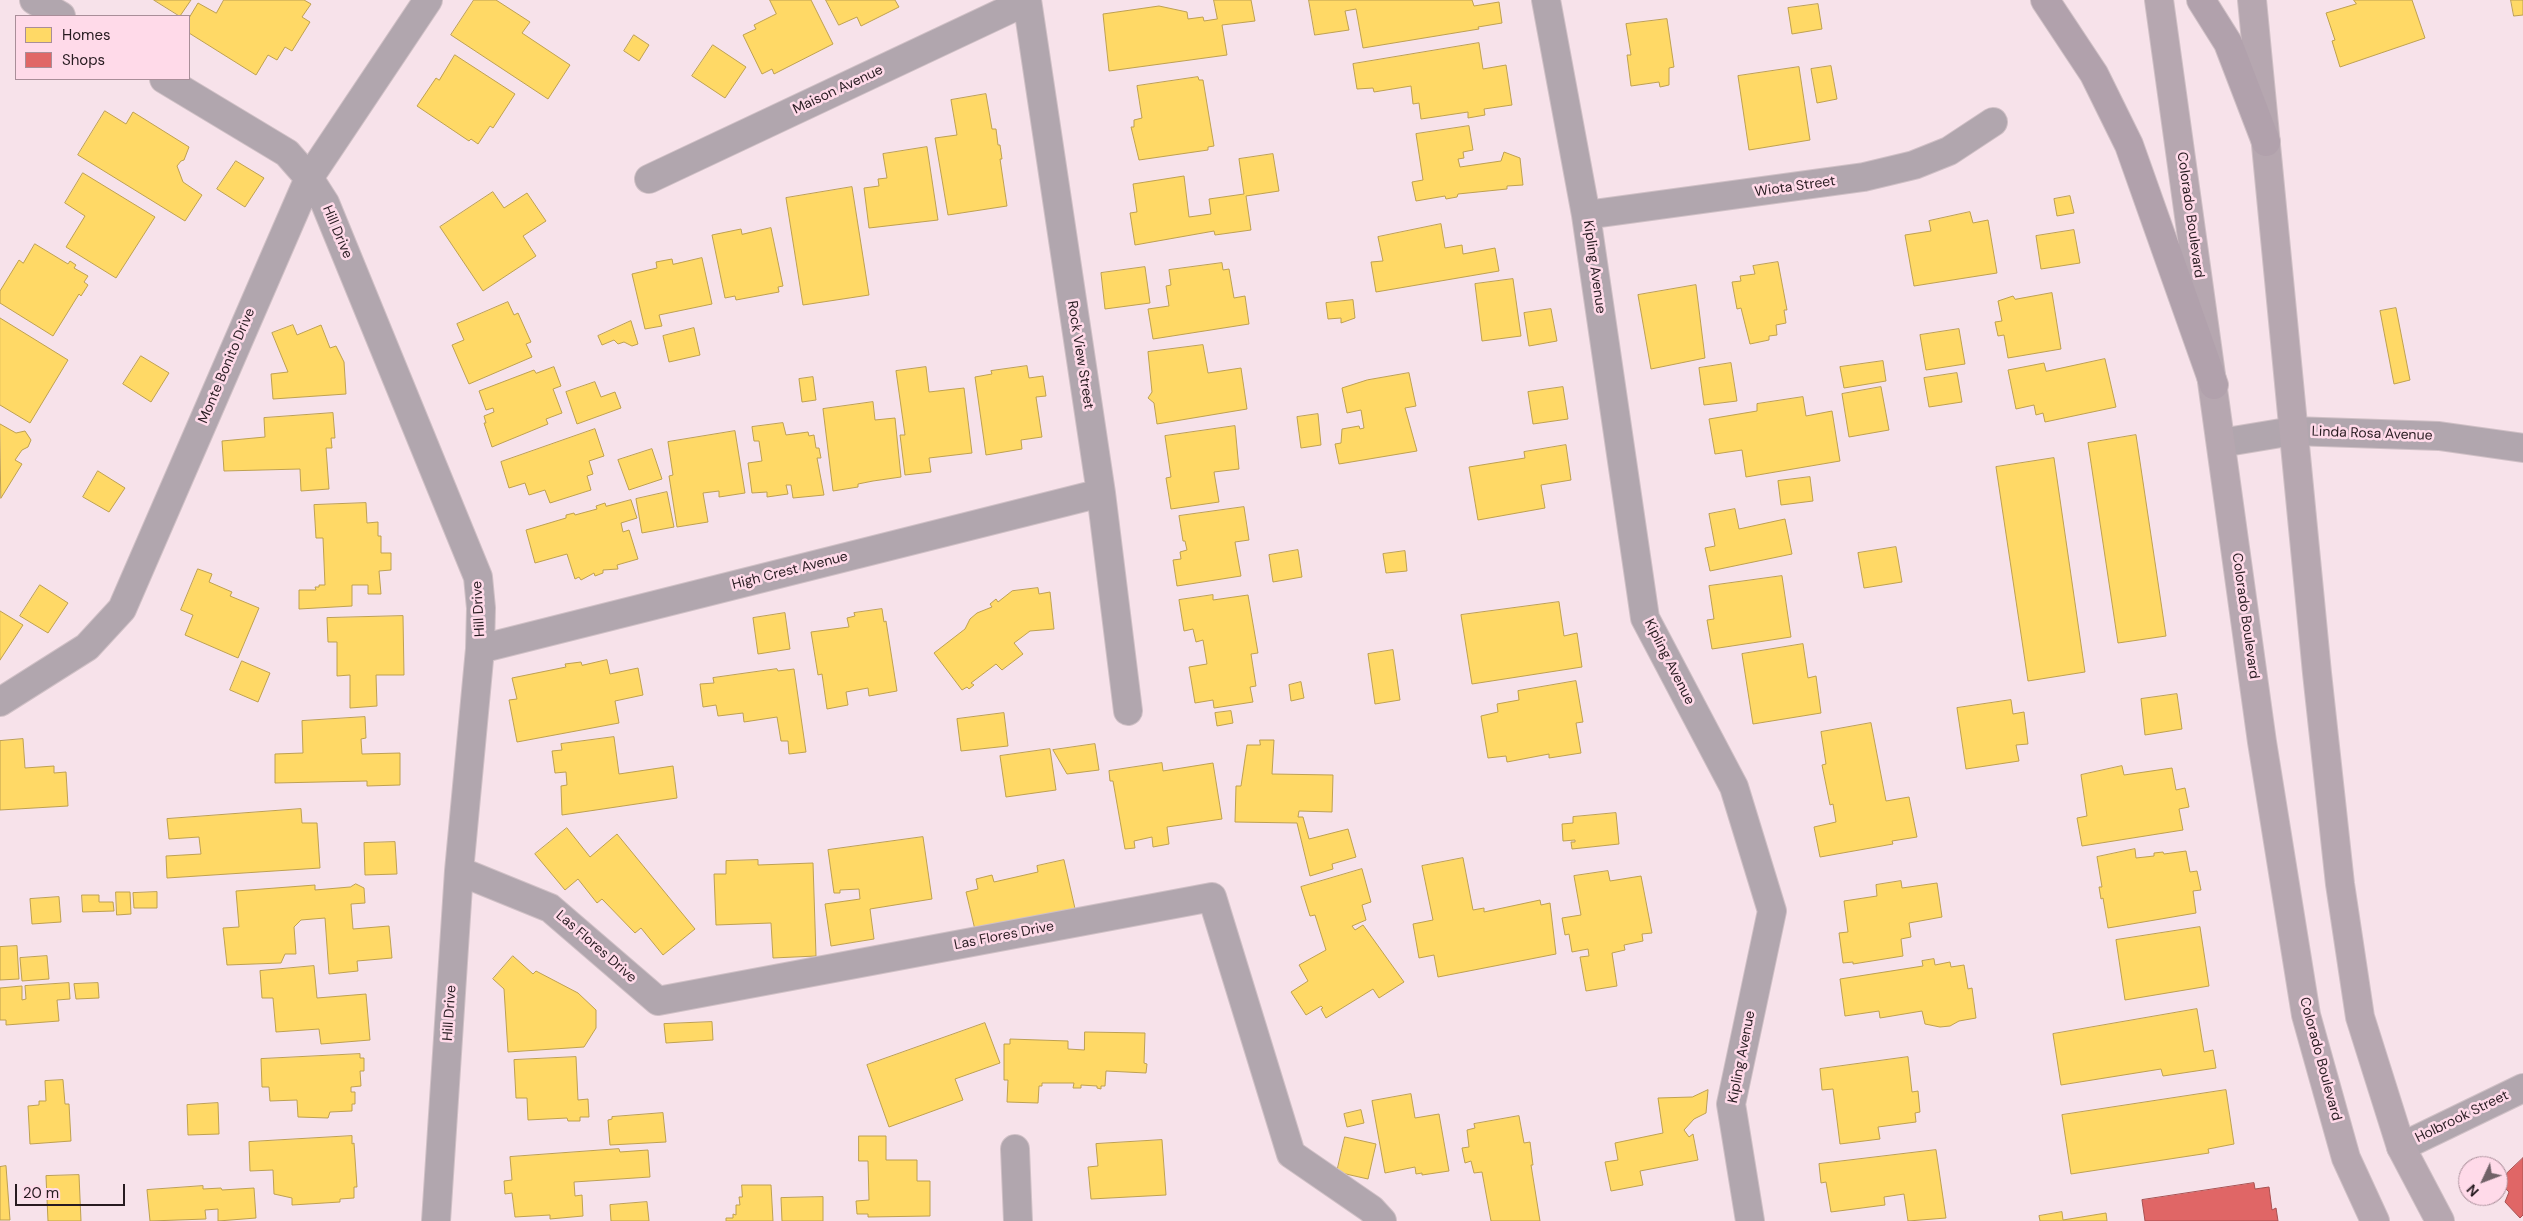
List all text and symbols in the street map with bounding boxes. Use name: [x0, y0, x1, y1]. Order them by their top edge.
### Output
legend: [15, 15, 190, 80]
text: Homes: [62, 25, 111, 45]
text: Shops: [62, 50, 105, 70]
street label: Maison Avenue: [790, 62, 886, 118]
street label: Colorado Boulevard: [2173, 151, 2207, 279]
street label: Wiota Street: [1754, 173, 1836, 201]
street label: Hill Drive: [318, 203, 356, 261]
street label: Kipling Avenue: [1579, 219, 1609, 315]
street label: Rock View Street: [1063, 300, 1097, 410]
street label: Monte Bonito Drive: [195, 306, 259, 426]
street label: Linda Rosa Avenue: [2311, 423, 2433, 445]
street label: High Crest Avenue: [730, 548, 850, 594]
street label: Colorado Boulevard: [2228, 552, 2262, 680]
street label: Hill Drive: [469, 581, 489, 637]
street label: Kipling Avenue: [1640, 616, 1698, 708]
street label: Las Flores Drive: [552, 907, 640, 987]
street label: Las Flores Drive: [953, 918, 1055, 954]
street label: Hill Drive: [440, 984, 460, 1042]
street label: Colorado Boulevard: [2295, 995, 2345, 1123]
street label: Kipling Avenue: [1725, 1009, 1759, 1105]
street label: Holbrook Street: [2413, 1087, 2511, 1147]
north arrow: [2458, 1156, 2508, 1206]
scale bar: [18, 1174, 128, 1206]
text: N: [2463, 1181, 2483, 1200]
text: 20 m: [23, 1183, 59, 1203]

